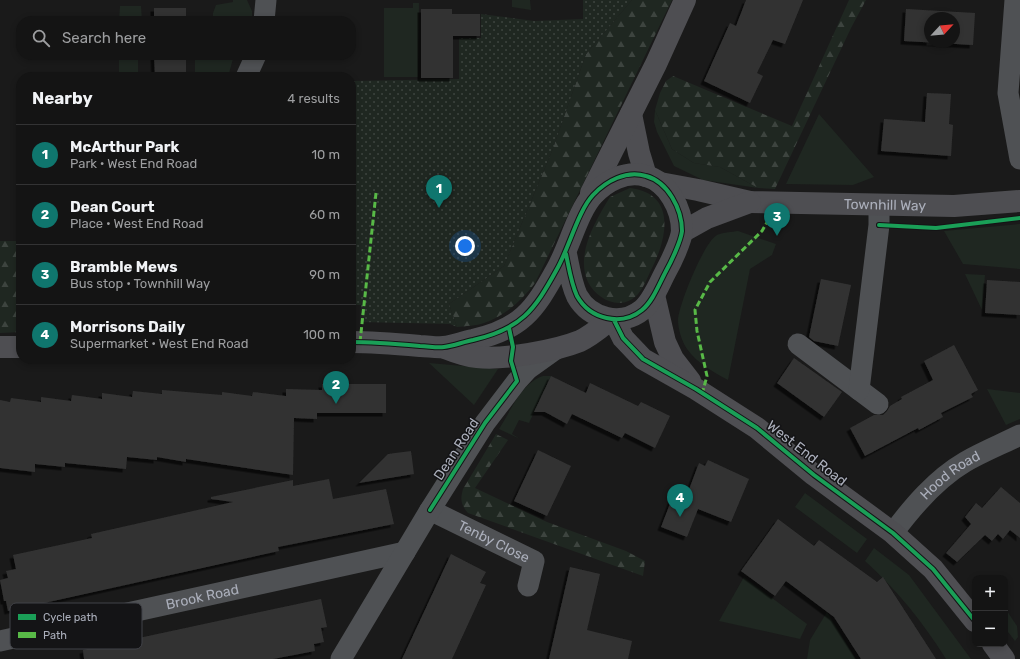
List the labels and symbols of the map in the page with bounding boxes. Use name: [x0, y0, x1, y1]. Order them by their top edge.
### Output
north arrow: [924, 12, 960, 48]
pin: 1: [426, 175, 452, 208]
street label: Townhill Way: [844, 196, 927, 214]
pin: 3: [764, 203, 790, 236]
your location: [455, 236, 475, 256]
pin: 2: [323, 371, 349, 404]
street label: Dean Road: [430, 415, 483, 483]
street label: West End Road: [763, 417, 850, 490]
street label: Hood Road: [917, 447, 983, 503]
pin: 4: [667, 484, 693, 517]
street label: Tenby Close: [455, 517, 532, 567]
street label: Brook Road: [164, 581, 240, 613]
legend: [10, 603, 142, 649]
text: Cycle path: [43, 611, 97, 624]
text: Path: [43, 629, 67, 642]

